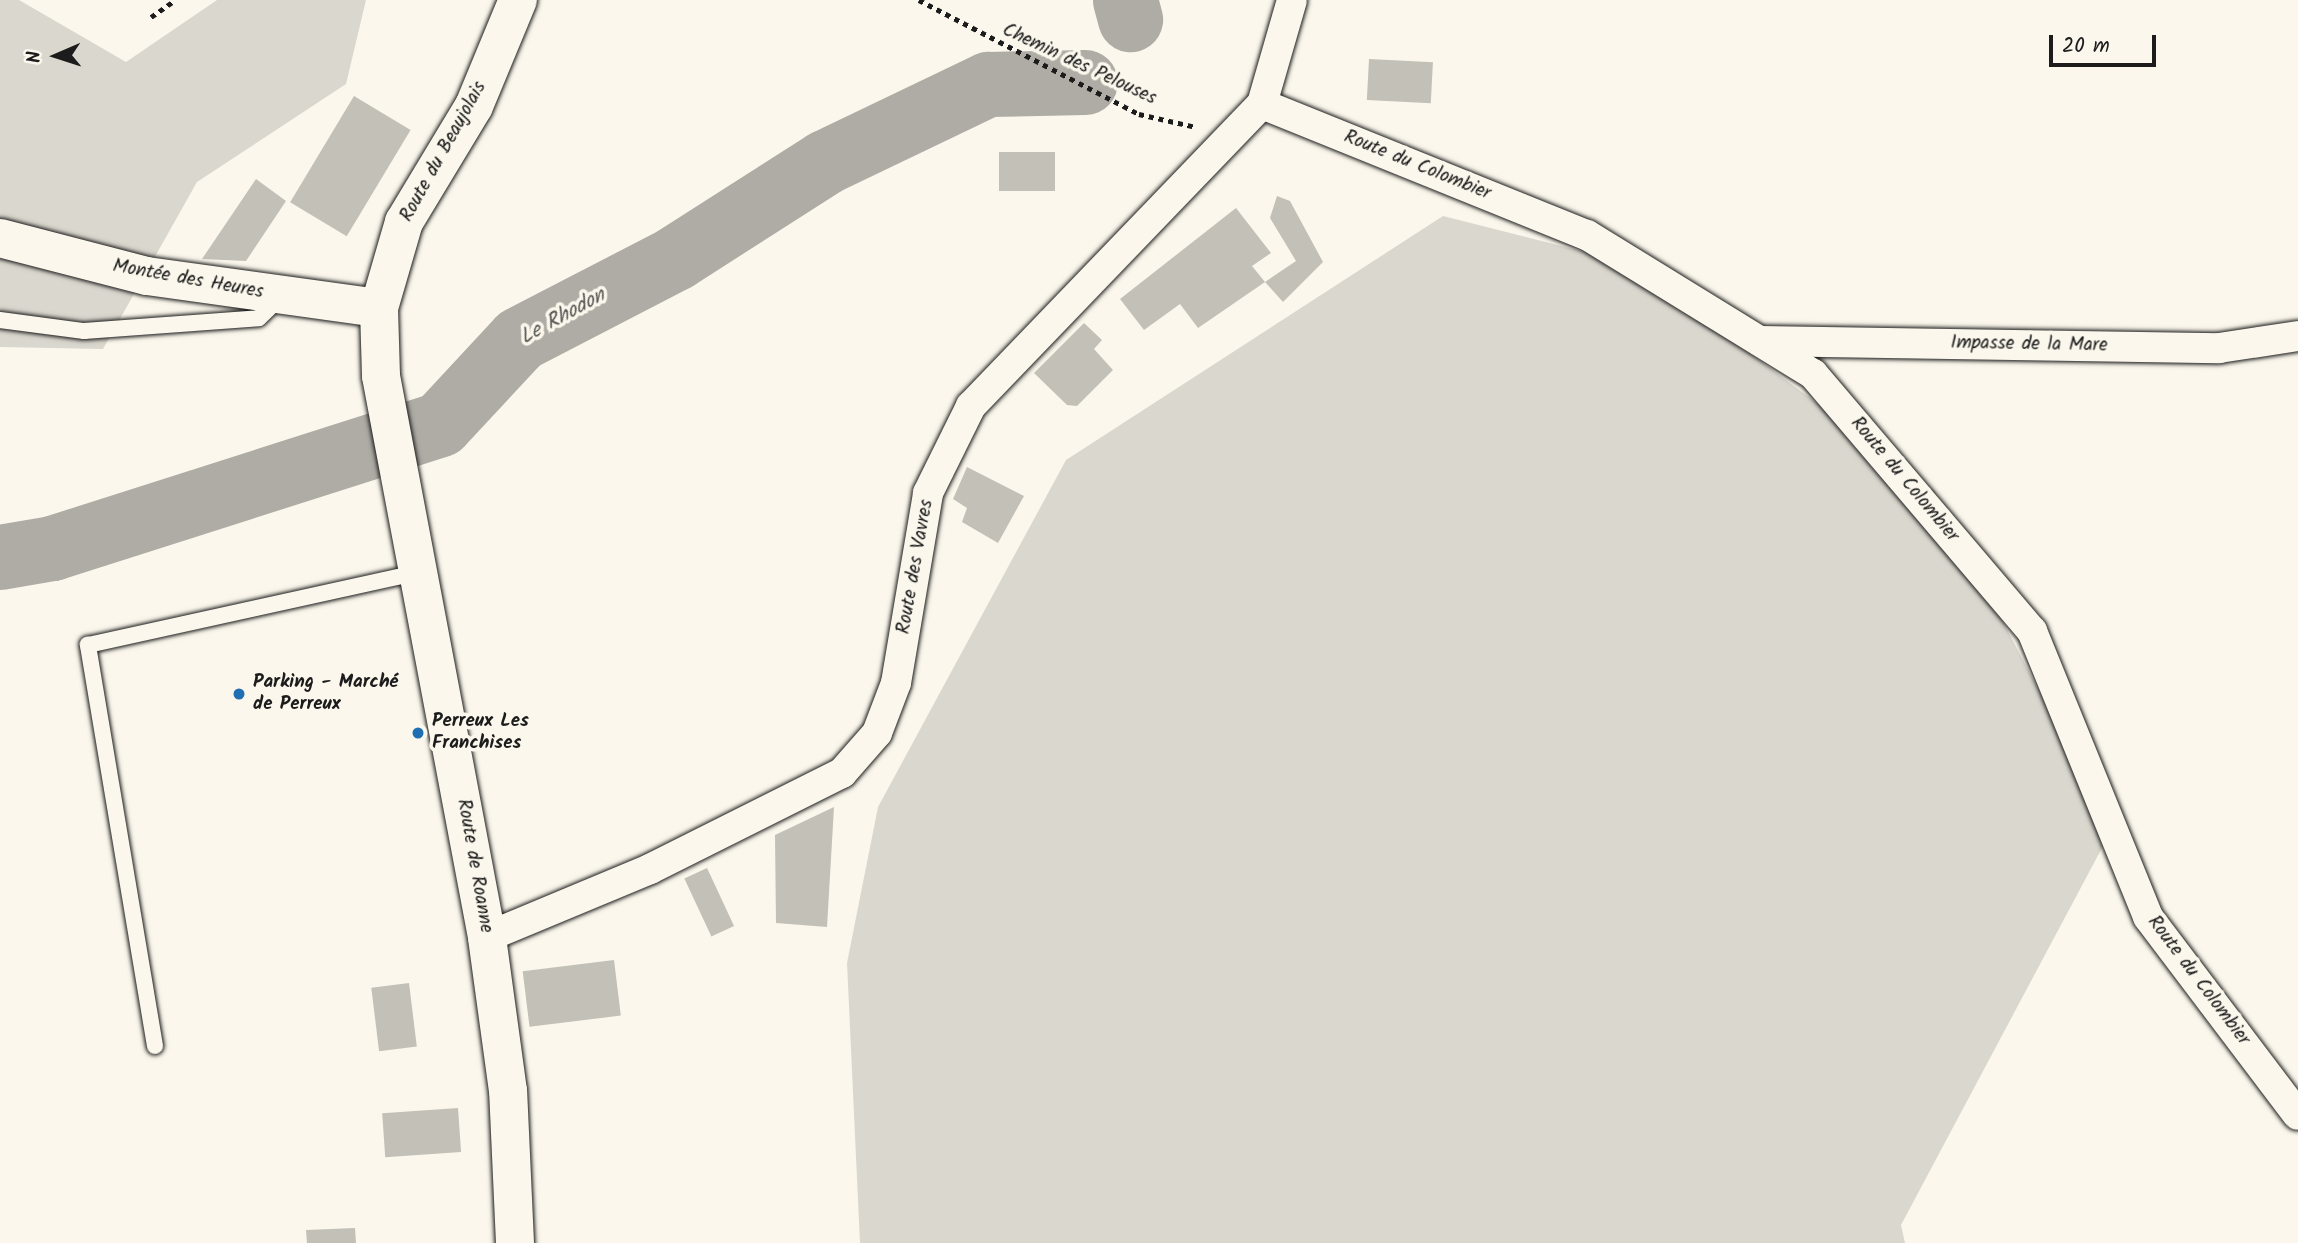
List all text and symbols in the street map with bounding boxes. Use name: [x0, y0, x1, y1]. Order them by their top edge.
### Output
street label: Chemin des Pelouses: [998, 19, 1160, 111]
north arrow: [21, 21, 91, 91]
scale bar: [2053, 21, 2160, 65]
text: 20 m: [2062, 30, 2110, 63]
text: N: [20, 50, 50, 64]
street label: Route du Beaujolais: [396, 78, 492, 226]
street label: Route du Colombier: [1340, 126, 1494, 206]
street label: Montée des Heures: [111, 256, 265, 304]
water label: Le Rhodon: [516, 283, 610, 351]
street label: Impasse de la Mare: [1950, 332, 2108, 358]
street label: Route du Colombier: [1845, 413, 1963, 547]
street label: Route des Vavres: [893, 498, 939, 636]
place label: Parking - Marché de Perreux: [253, 672, 398, 716]
marker: Parking - Marché de Perreux: [231, 686, 247, 702]
place label: Perreux Les Franchises: [432, 711, 529, 755]
marker: Perreux Les Franchises: [410, 725, 426, 741]
street label: Route de Roanne: [451, 797, 497, 935]
street label: Route du Colombier: [2142, 912, 2254, 1050]

